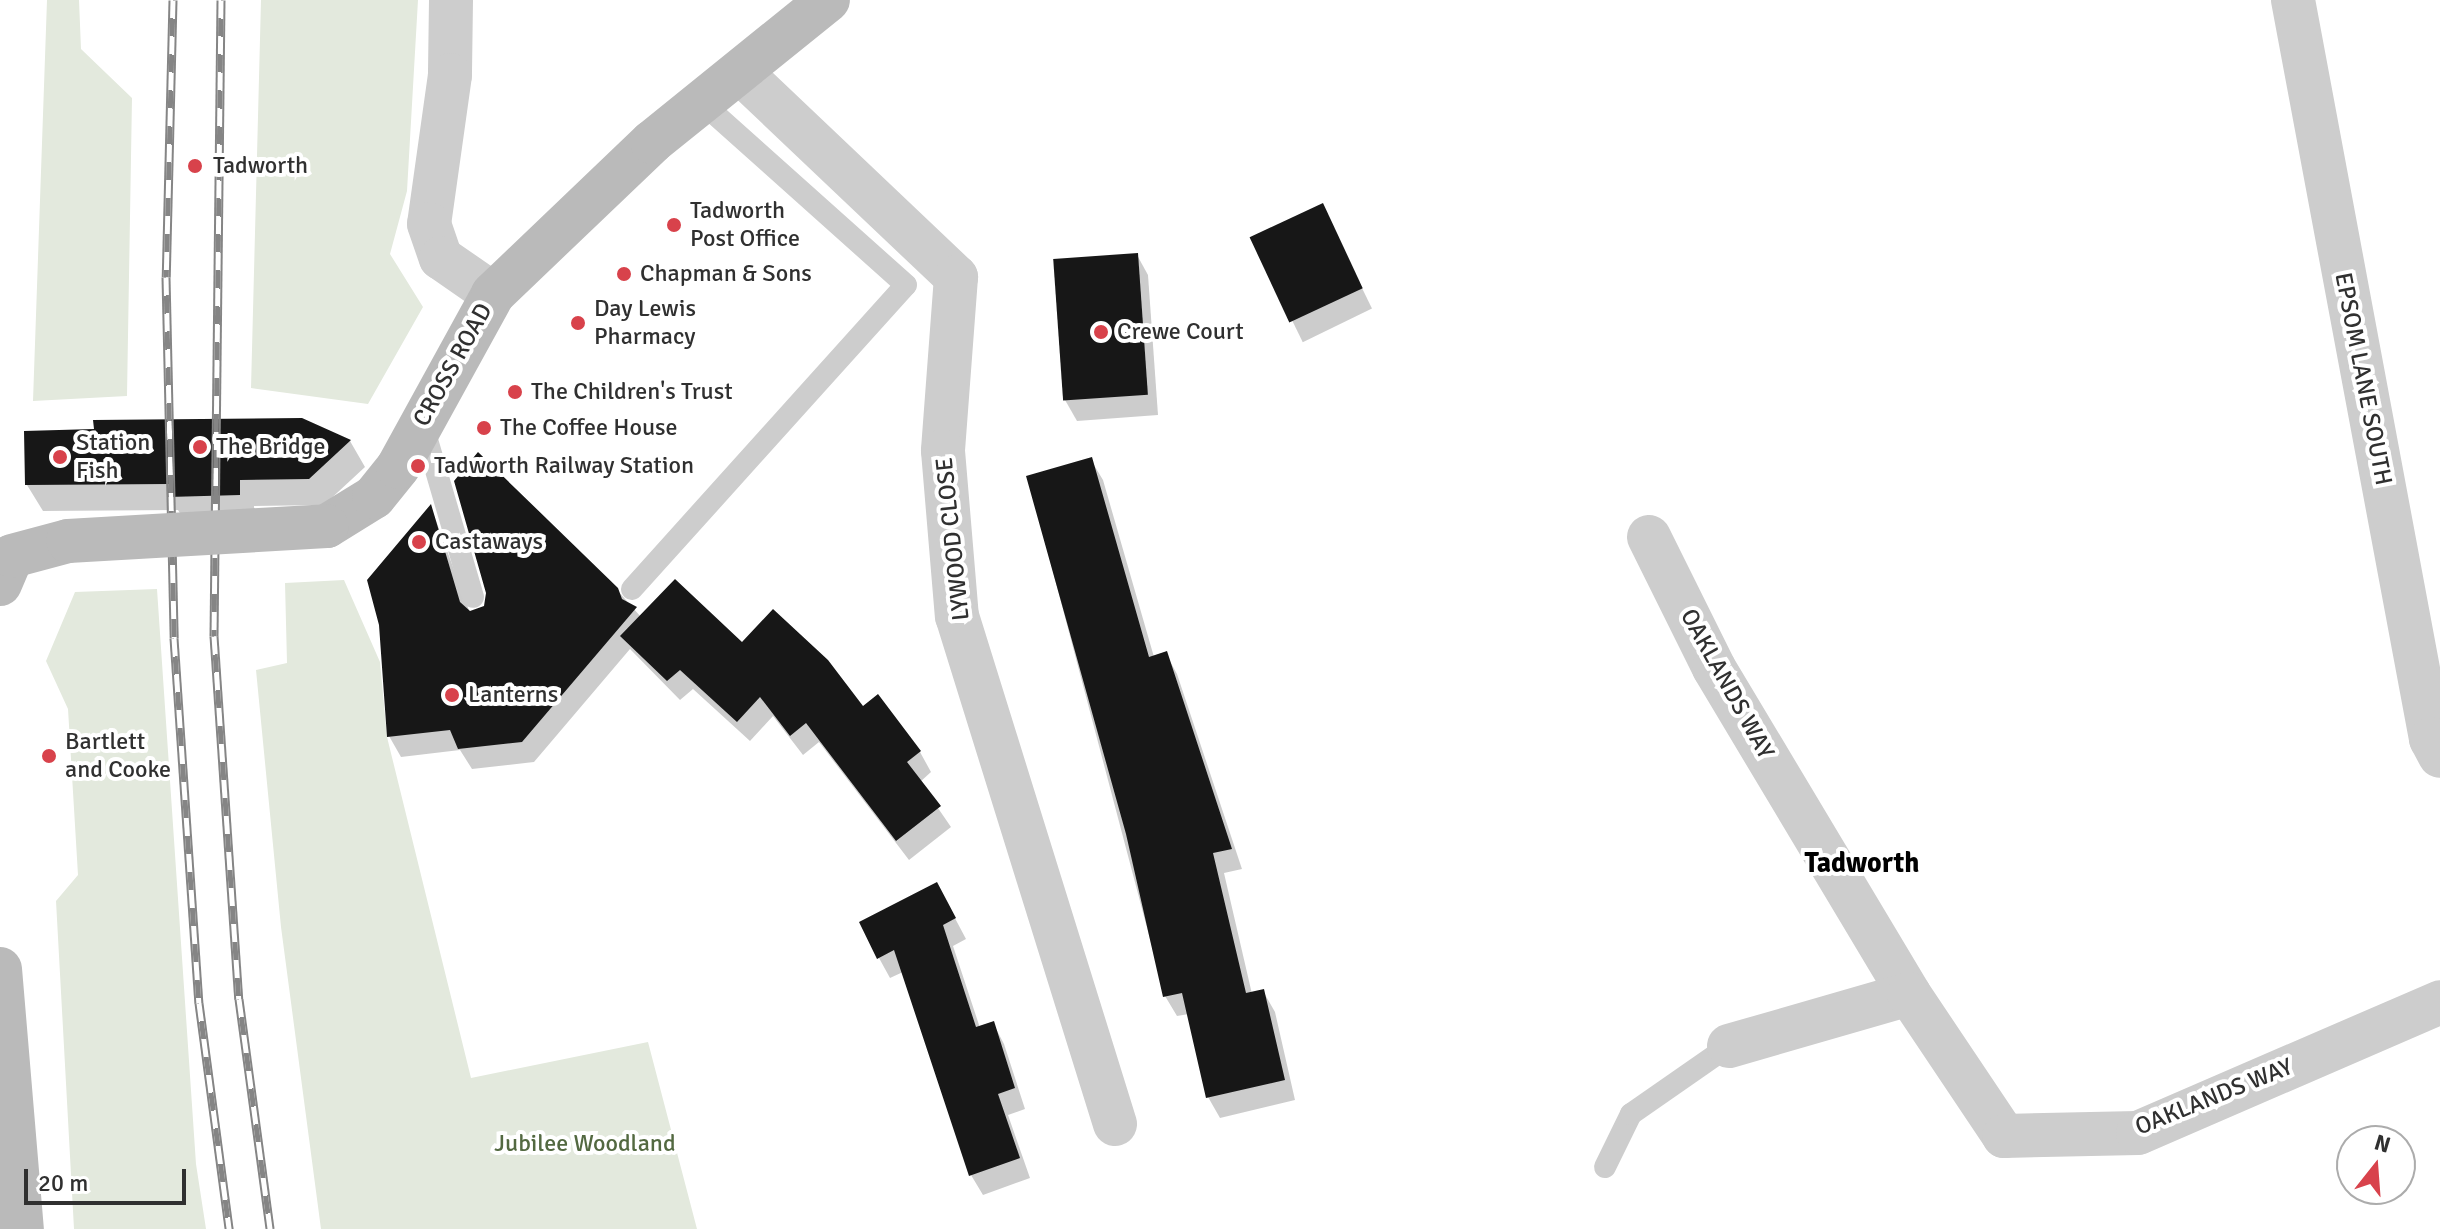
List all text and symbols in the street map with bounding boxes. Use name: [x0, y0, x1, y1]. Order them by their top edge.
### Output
place label: Tadworth: [213, 152, 308, 180]
marker: Tadworth: [184, 155, 206, 177]
place label: Tadworth Post Office: [690, 197, 800, 253]
marker: Tadworth Post Office: [665, 216, 683, 234]
place label: Chapman & Sons: [640, 260, 812, 288]
marker: Chapman & Sons: [615, 265, 633, 283]
street label: EPSOM LANE SOUTH: [2328, 270, 2398, 488]
place label: Day Lewis Pharmacy: [594, 295, 696, 351]
street label: CROSS ROAD: [407, 299, 499, 431]
marker: Day Lewis Pharmacy: [569, 314, 587, 332]
place label: Crewe Court: [1117, 318, 1244, 346]
marker: Crewe Court: [1092, 323, 1110, 341]
place label: The Children's Trust: [531, 378, 733, 406]
marker: The Children's Trust: [506, 383, 524, 401]
place label: The Coffee House: [500, 414, 678, 442]
marker: The Coffee House: [475, 419, 493, 437]
place label: Station Fish: [76, 429, 150, 485]
place label: The Bridge: [216, 433, 325, 461]
marker: The Bridge: [191, 438, 209, 456]
marker: Station Fish: [51, 448, 69, 466]
place label: Tadworth Railway Station: [434, 452, 694, 480]
street label: LYWOOD CLOSE: [930, 456, 976, 622]
marker: Tadworth Railway Station: [409, 457, 427, 475]
place label: Castaways: [435, 528, 543, 556]
marker: Castaways: [410, 533, 428, 551]
street label: OAKLANDS WAY: [1674, 604, 1780, 764]
place label: Lanterns: [468, 681, 558, 709]
marker: Lanterns: [443, 686, 461, 704]
place label: Bartlett and Cooke: [65, 728, 171, 784]
marker: Bartlett and Cooke: [40, 747, 58, 765]
district label: Tadworth: [1804, 846, 1920, 880]
street label: OAKLANDS WAY: [2131, 1052, 2297, 1142]
north arrow: [2336, 1125, 2416, 1205]
text: N: [2371, 1128, 2394, 1159]
park label: Jubilee Woodland: [494, 1130, 676, 1158]
scale bar: [28, 1153, 190, 1203]
text: 20 m: [38, 1168, 88, 1198]

